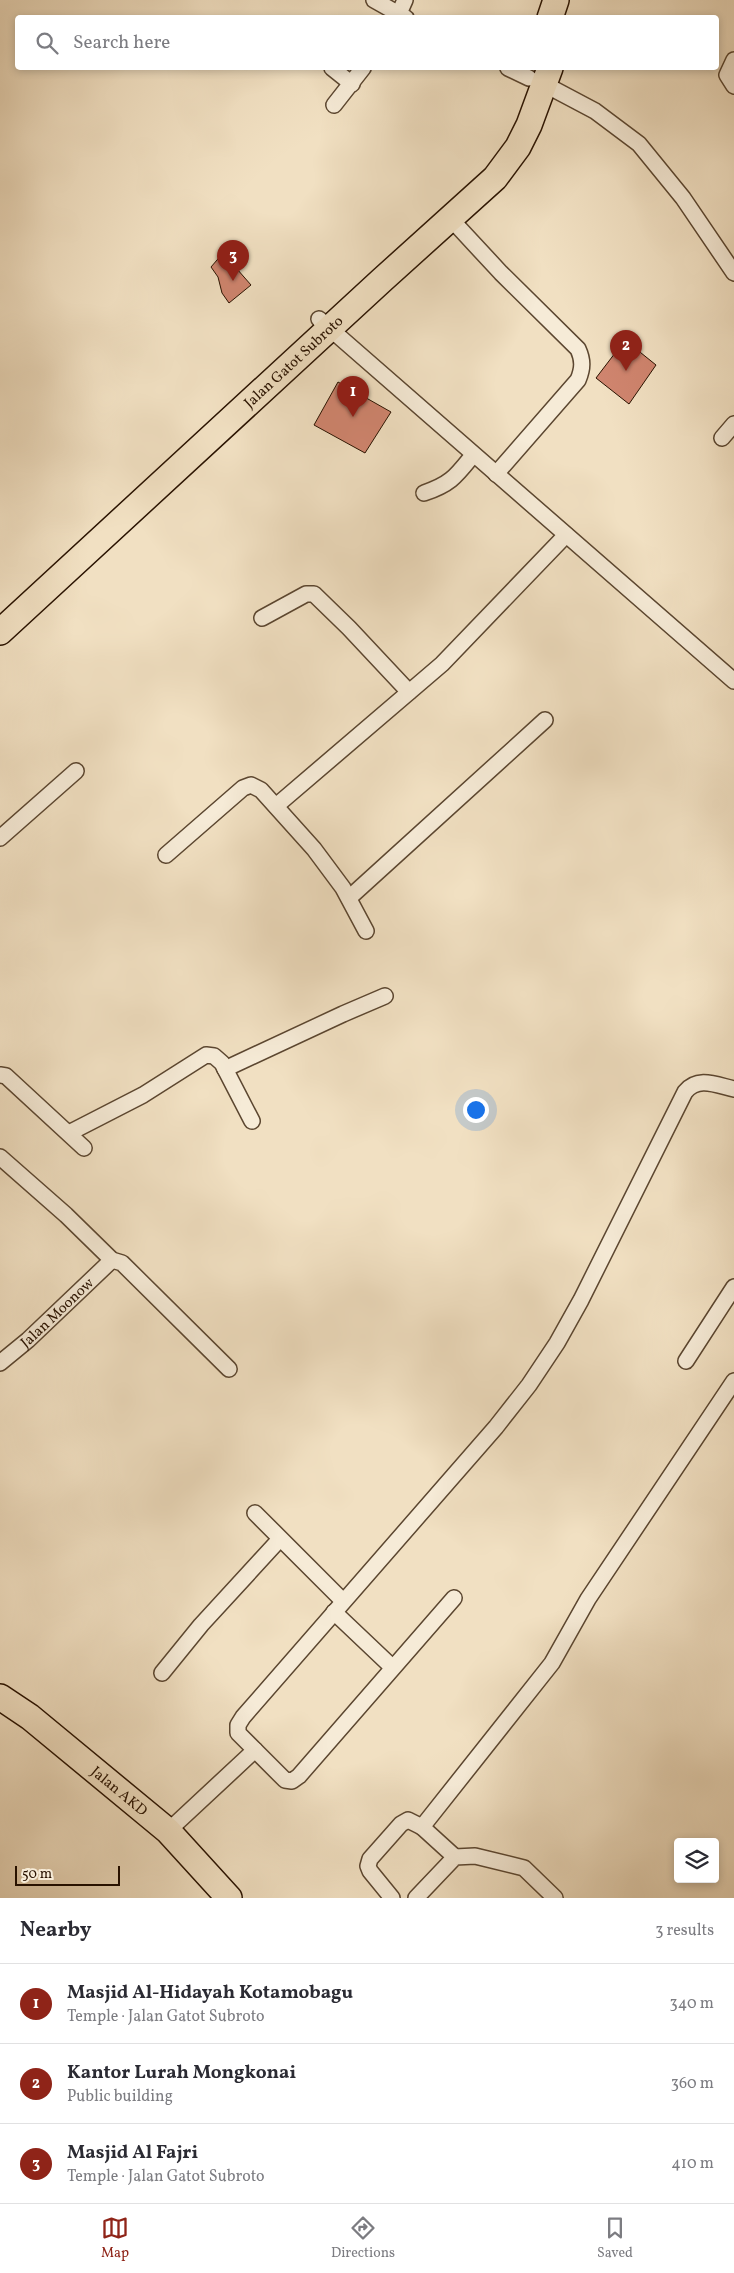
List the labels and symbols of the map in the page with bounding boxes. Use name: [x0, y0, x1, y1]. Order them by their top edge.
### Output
pin: 3: [217, 240, 249, 281]
street label: Jalan Gatot Subroto: [240, 312, 349, 414]
pin: 2: [610, 330, 642, 371]
pin: 1: [337, 376, 369, 417]
your location: [463, 1097, 489, 1123]
street label: Jalan Moonow: [17, 1273, 100, 1354]
street label: Jalan AKD: [86, 1762, 151, 1822]
scale bar: [15, 1863, 120, 1886]

